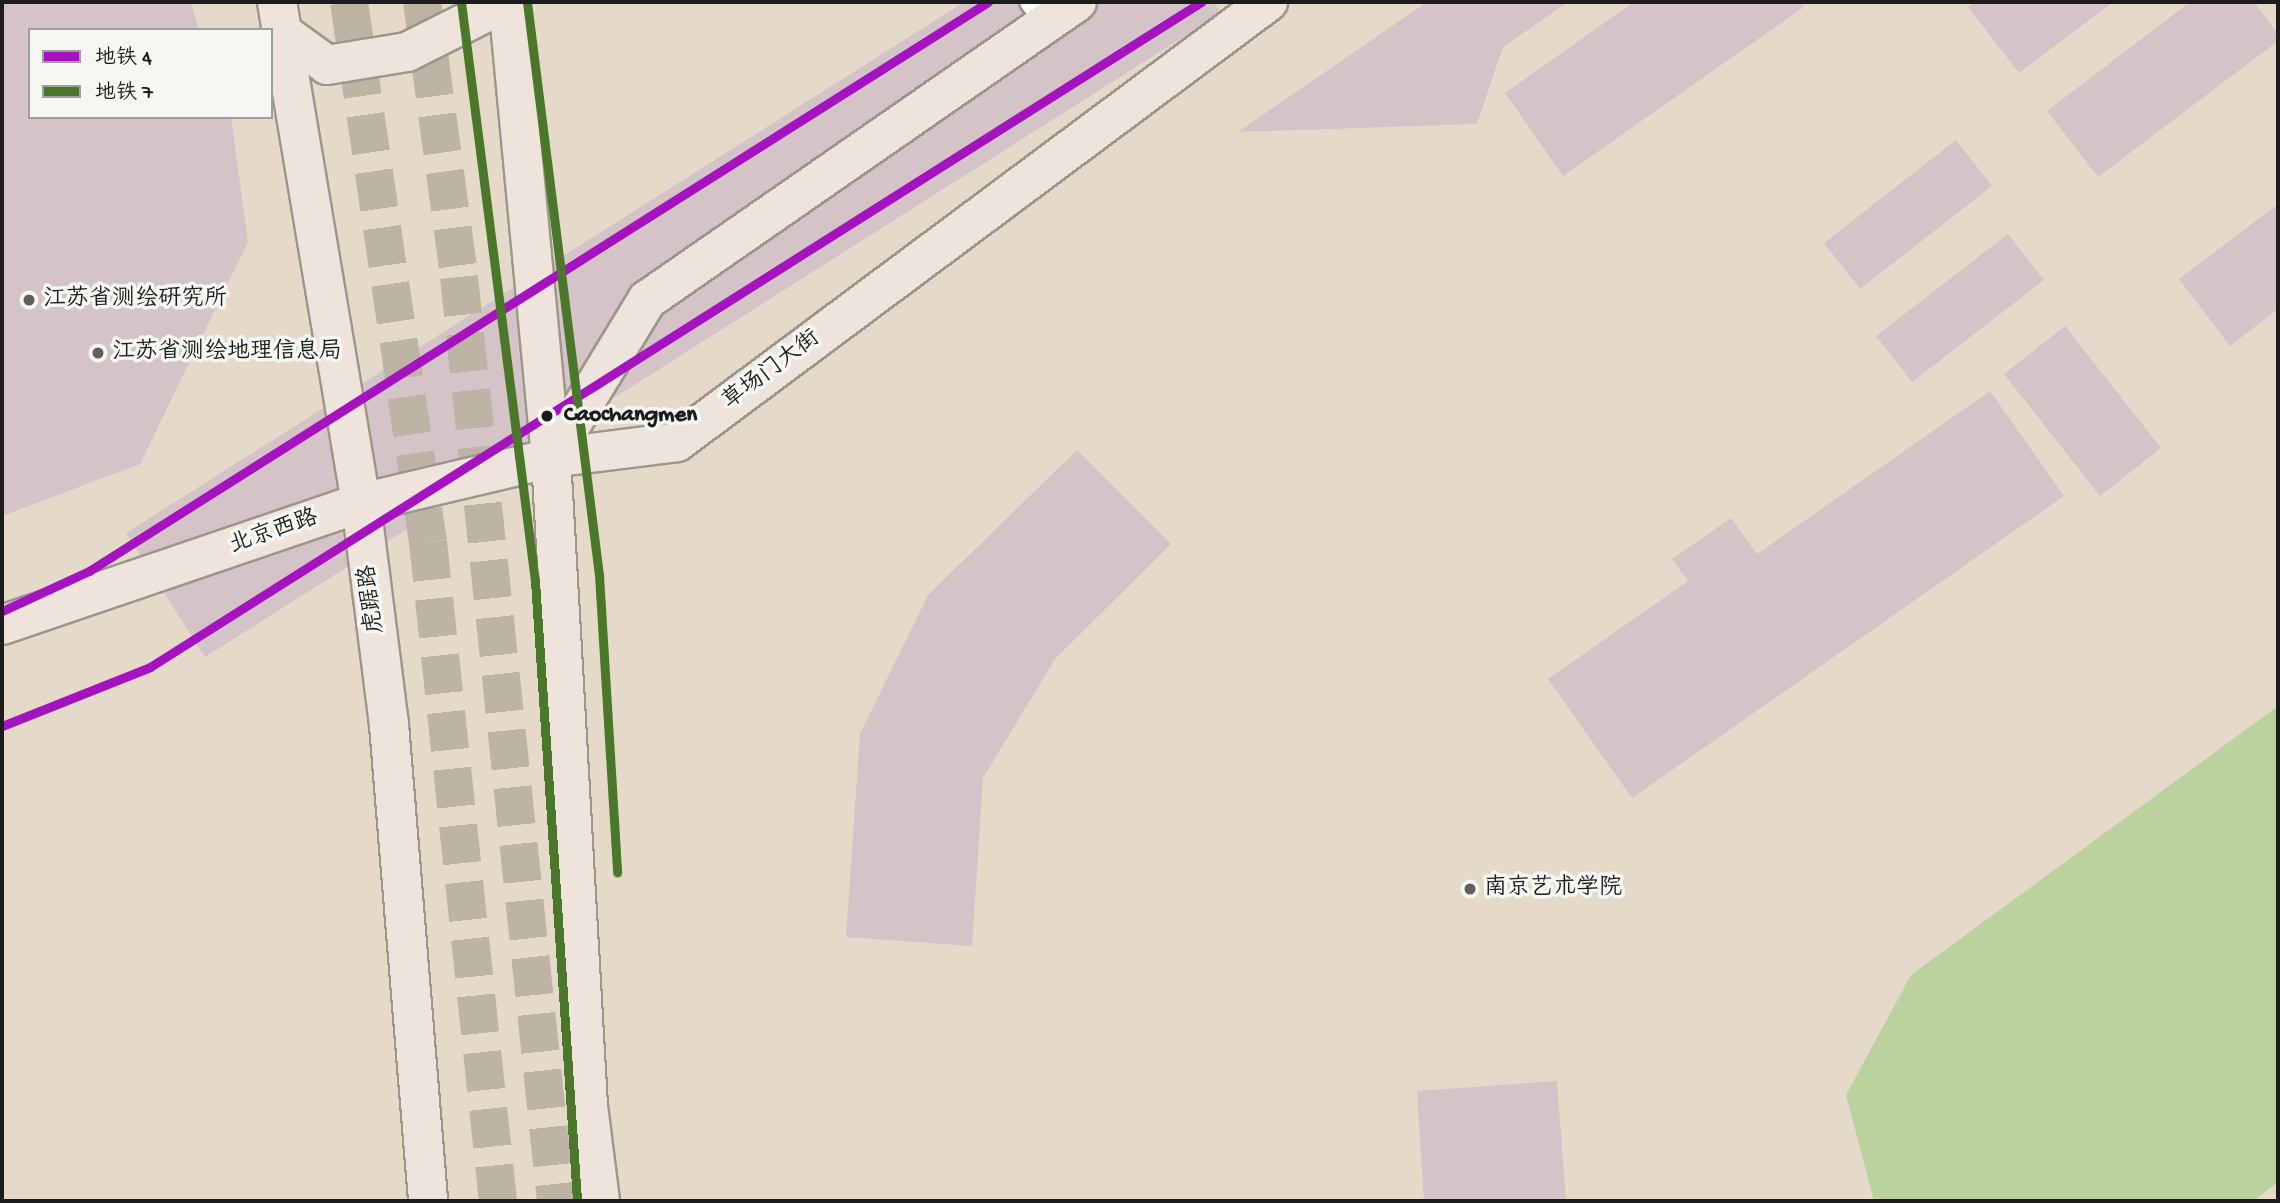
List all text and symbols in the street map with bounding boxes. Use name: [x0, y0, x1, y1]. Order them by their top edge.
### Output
legend: [28, 28, 273, 119]
text: 地铁 4: [95, 47, 152, 72]
text: 地铁 7: [95, 82, 153, 107]
place label: 江苏省测绘研究所: [43, 286, 227, 314]
marker: 江苏省测绘研究所: [21, 292, 37, 308]
street label: 草场门大街: [718, 325, 826, 417]
place label: 江苏省测绘地理信息局: [112, 339, 342, 367]
marker: 江苏省测绘地理信息局: [90, 345, 106, 361]
place label: Caochangmen: [564, 402, 697, 430]
marker: Caochangmen: [536, 405, 558, 427]
street label: 北京西路: [226, 505, 322, 561]
street label: 虎踞路: [355, 563, 391, 635]
place label: 南京艺术学院: [1484, 875, 1622, 903]
marker: 南京艺术学院: [1462, 881, 1478, 897]

